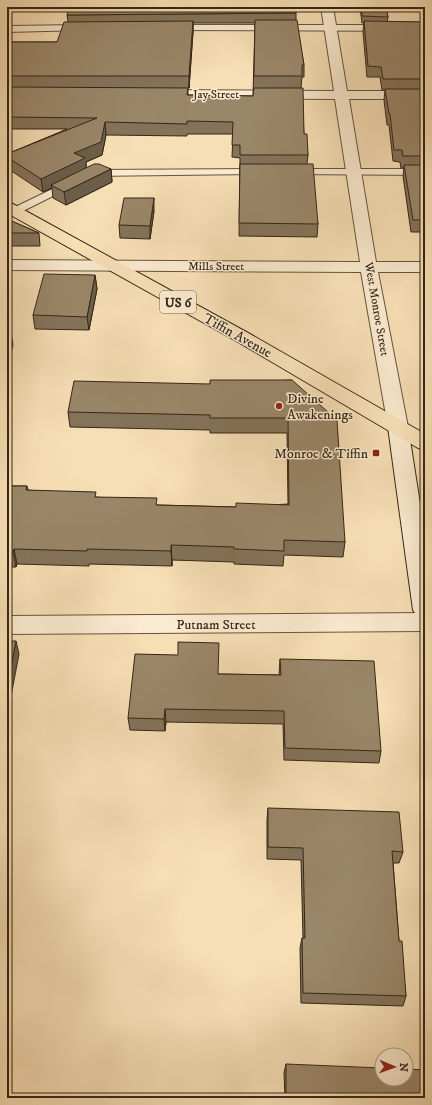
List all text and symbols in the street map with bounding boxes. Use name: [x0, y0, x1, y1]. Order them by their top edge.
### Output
street label: Jay Street: [192, 87, 239, 102]
street label: Mills Street: [188, 259, 244, 274]
street label: West Monroe Street: [361, 260, 392, 357]
road number: US 6: [160, 291, 196, 313]
street label: Tiffin Avenue: [200, 310, 275, 362]
place label: Divine Awakenings: [287, 390, 353, 424]
marker: Divine Awakenings: [274, 401, 284, 411]
place label: Monroe & Tiffin: [274, 445, 369, 463]
marker: Monroe & Tiffin: [371, 448, 381, 458]
street label: Putnam Street: [176, 616, 256, 634]
north arrow: [374, 1047, 414, 1087]
text: N: [396, 1063, 410, 1072]

